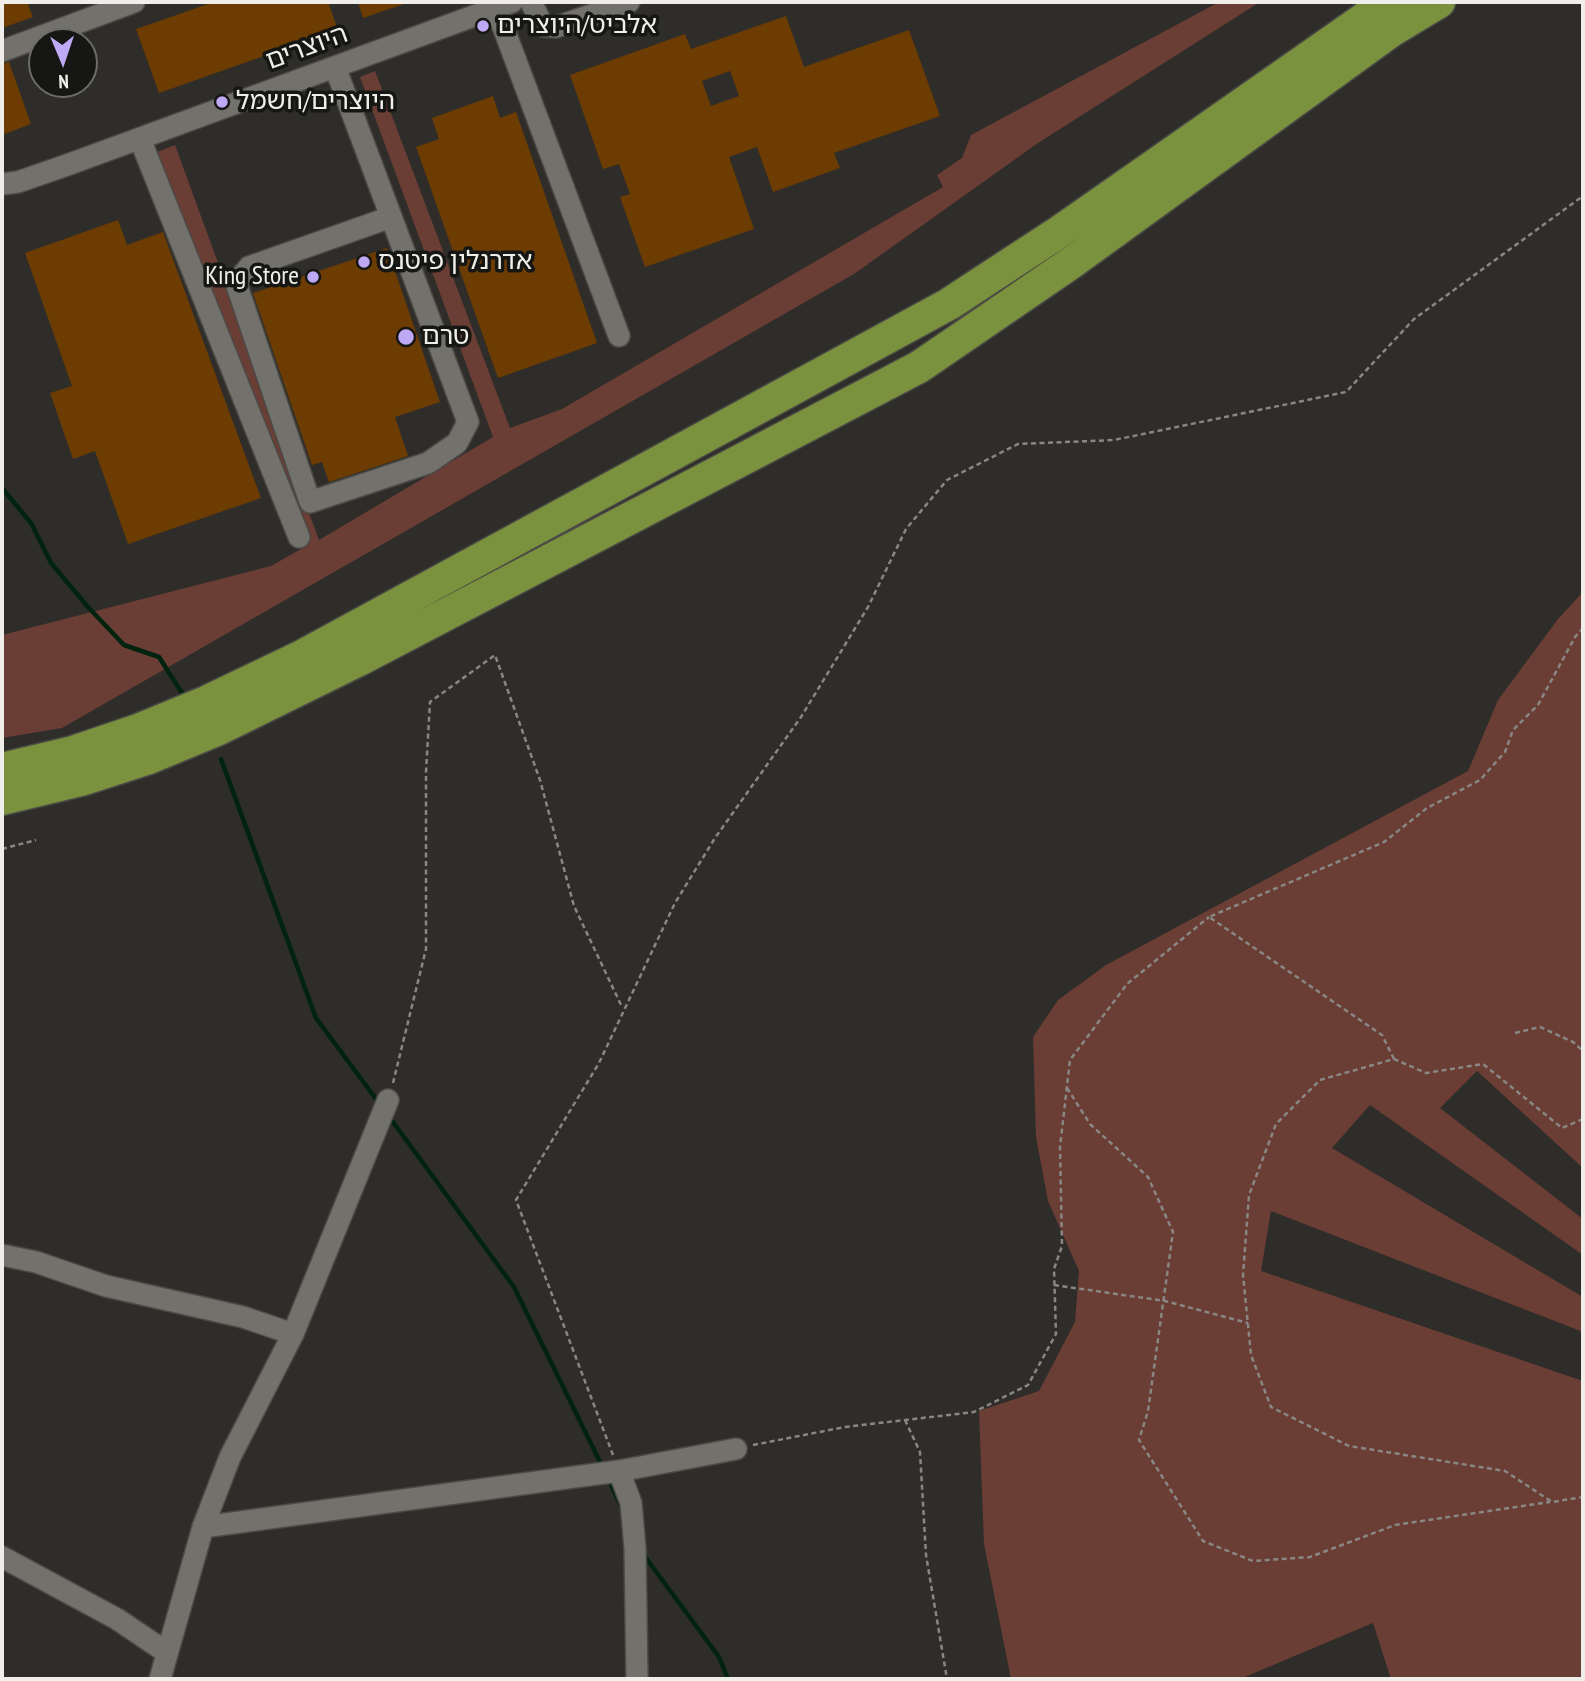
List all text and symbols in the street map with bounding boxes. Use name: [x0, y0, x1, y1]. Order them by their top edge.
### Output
place label: אלביט/היוצרים: [497, 10, 657, 42]
marker: אלביט/היוצרים: [475, 18, 491, 34]
street label: היוצרים: [262, 19, 352, 77]
north arrow: [28, 28, 98, 98]
text: N: [58, 70, 69, 94]
place label: היוצרים/חשמל: [236, 86, 395, 118]
marker: היוצרים/חשמל: [214, 94, 230, 110]
place label: אדרנלין פיטנס: [378, 246, 532, 278]
marker: אדרנלין פיטנס: [356, 254, 372, 270]
place label: King Store: [205, 261, 299, 293]
marker: King Store: [305, 269, 321, 285]
place label: טרם: [422, 321, 470, 353]
marker: טרם: [396, 327, 416, 347]

